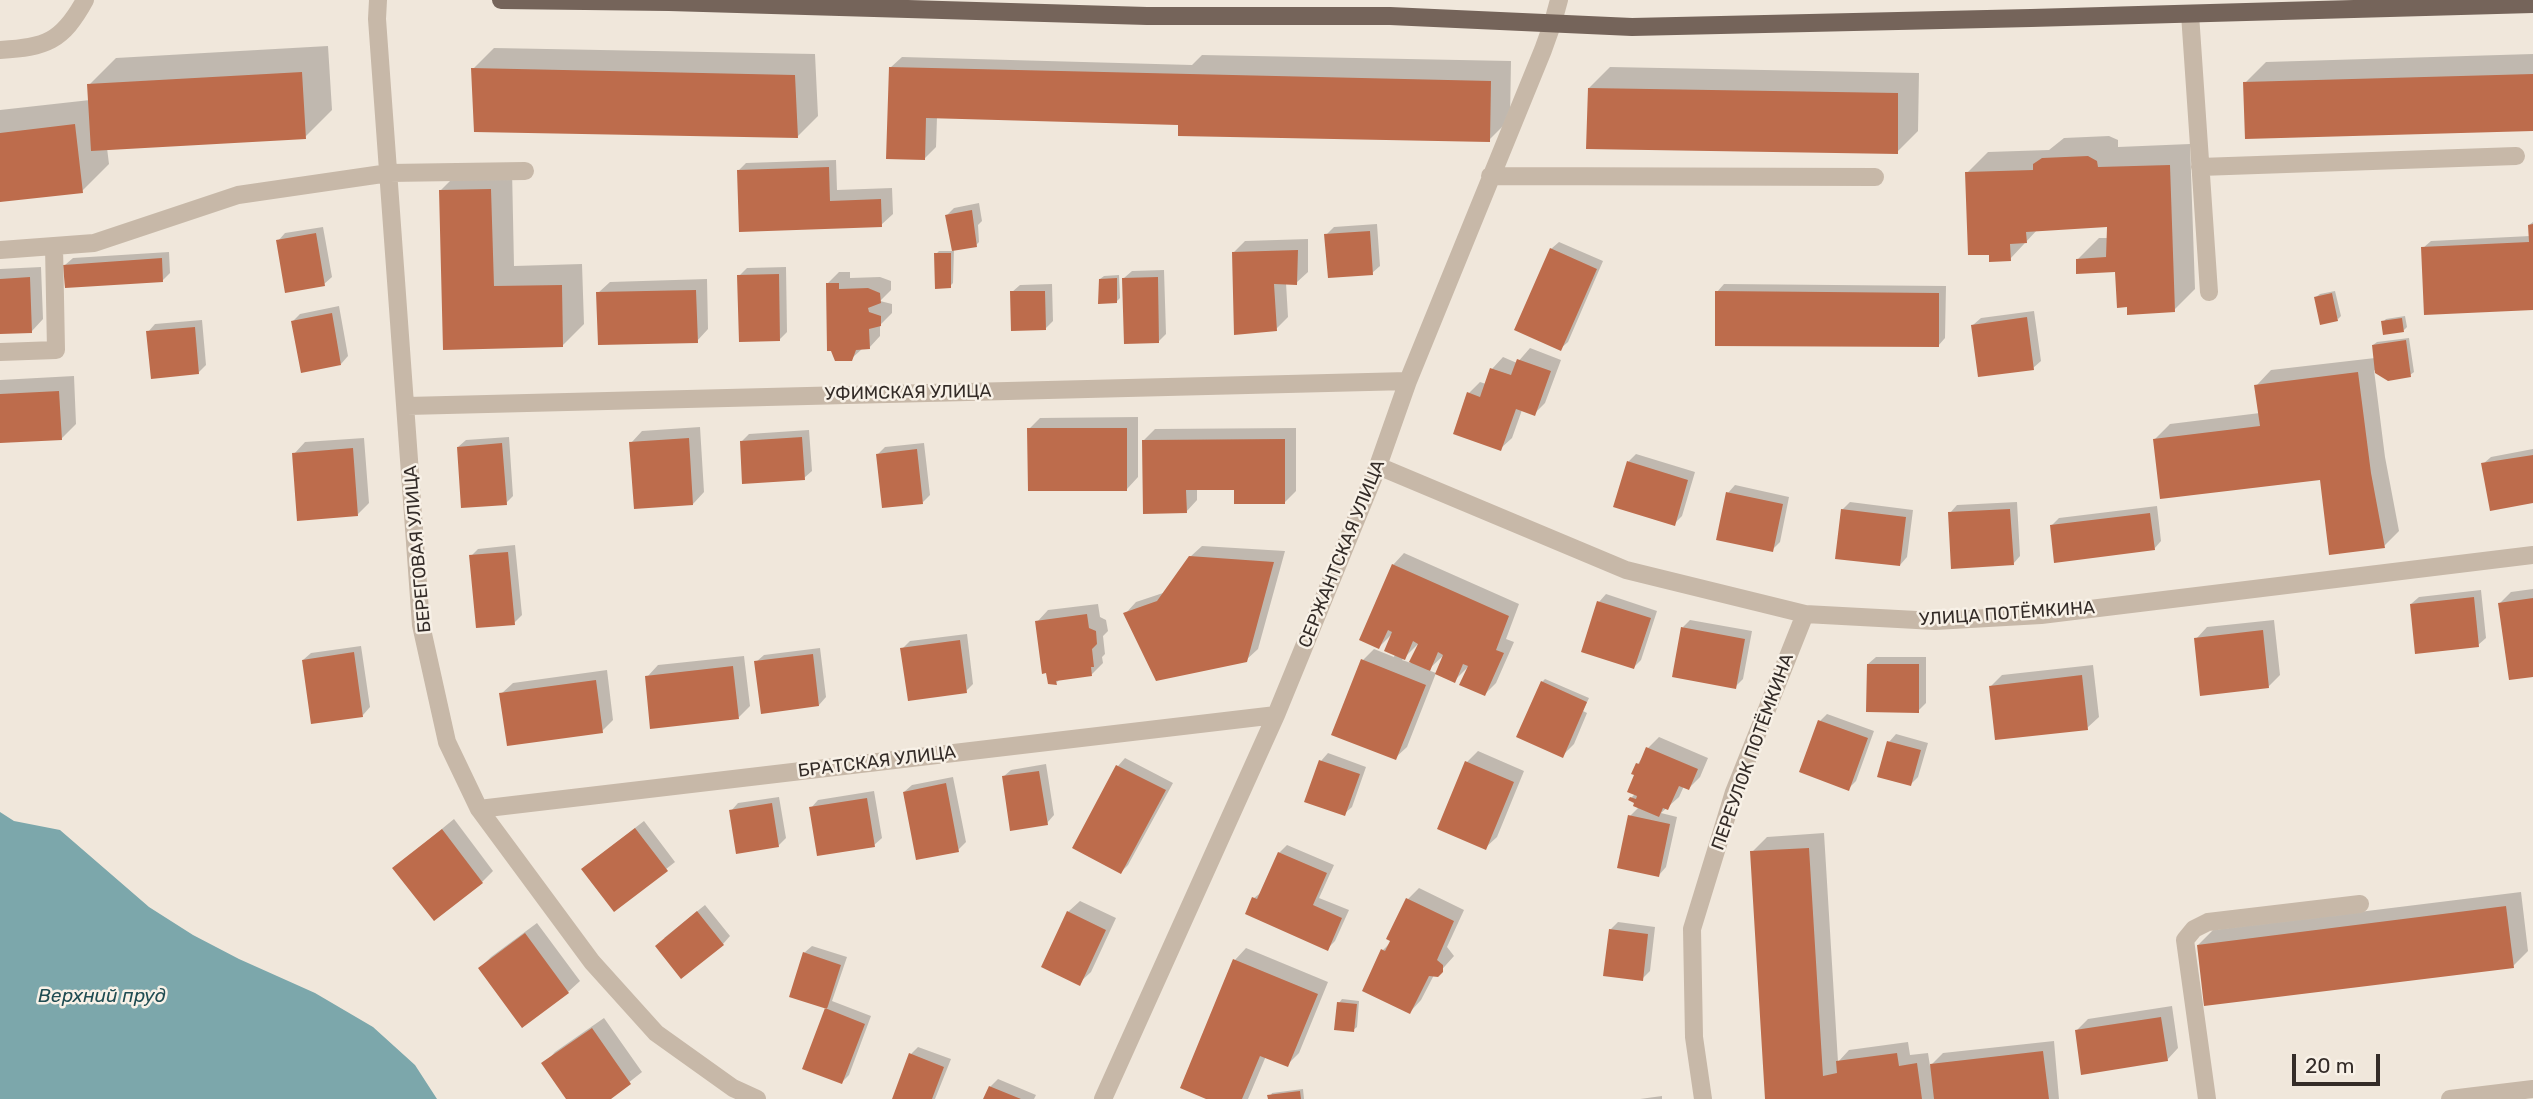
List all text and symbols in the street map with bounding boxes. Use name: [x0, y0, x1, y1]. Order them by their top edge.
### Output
street label: УФИМСКАЯ УЛИЦА: [824, 381, 992, 405]
street label: СЕРЖАНТСКАЯ УЛИЦА: [1294, 457, 1390, 651]
street label: БЕРЕГОВАЯ УЛИЦА: [400, 464, 436, 634]
street label: УЛИЦА ПОТЁМКИНА: [1918, 597, 2096, 631]
street label: ПЕРЕУЛОК ПОТЁМКИНА: [1707, 651, 1799, 853]
street label: БРАТСКАЯ УЛИЦА: [797, 742, 957, 782]
water label: Верхний пруд: [38, 986, 166, 1008]
scale bar: [2295, 1040, 2382, 1084]
text: 20 m: [2305, 1053, 2354, 1078]

